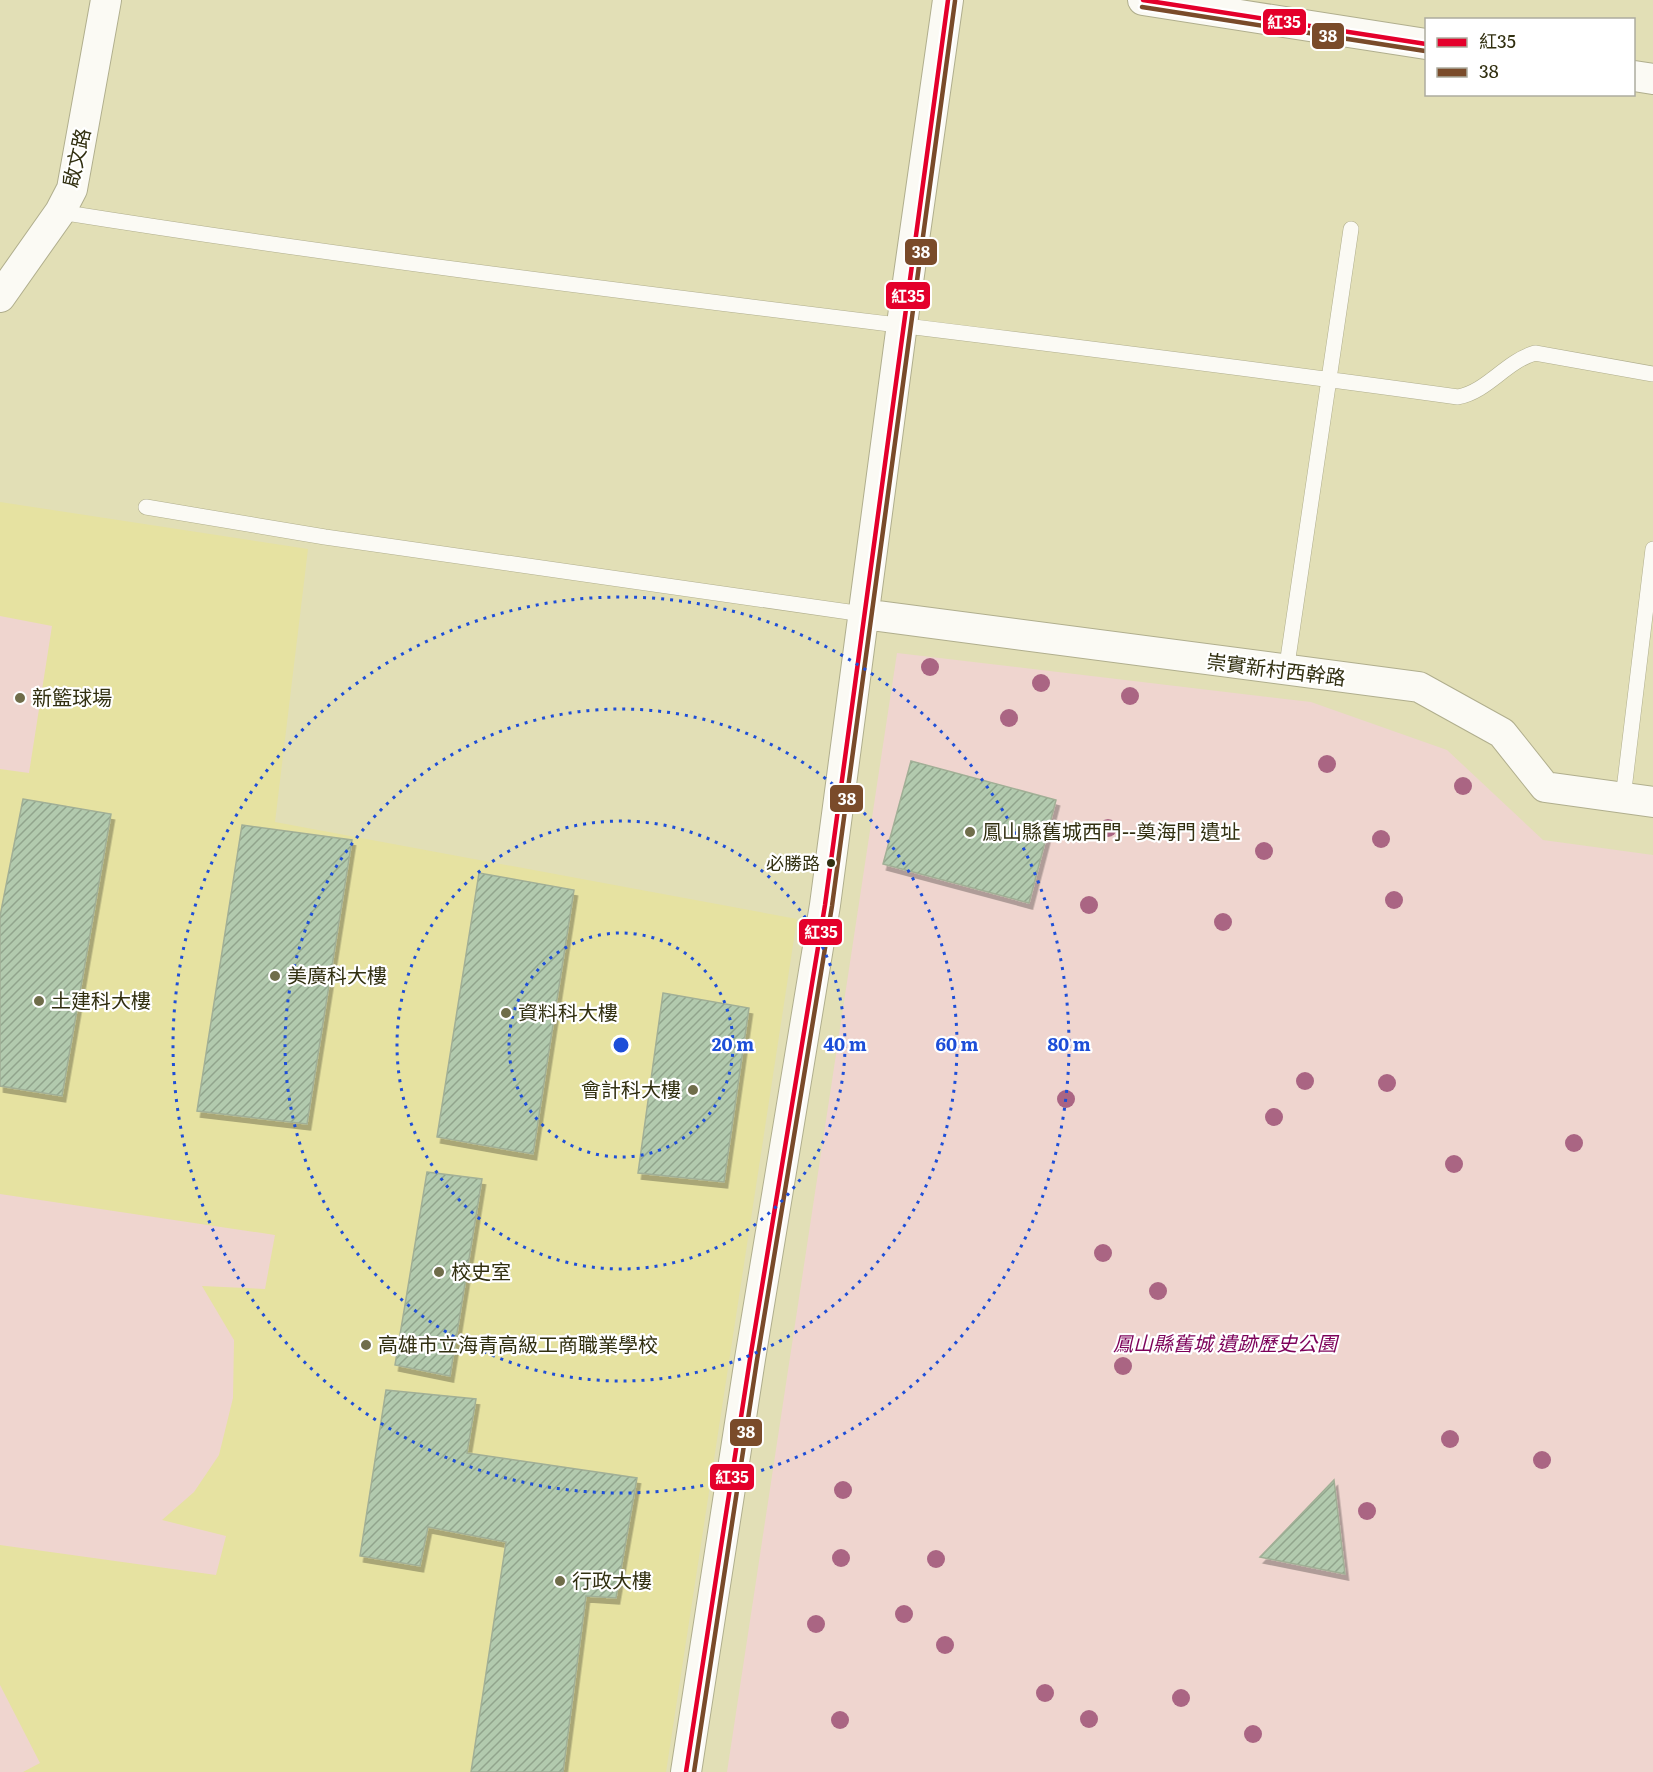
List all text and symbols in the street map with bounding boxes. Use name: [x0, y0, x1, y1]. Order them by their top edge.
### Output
line badge: 紅35: [1262, 8, 1307, 36]
text: 紅35: [1267, 9, 1301, 33]
legend: [1425, 18, 1635, 96]
line badge: 38: [1311, 22, 1345, 50]
text: 38: [1319, 23, 1338, 47]
text: 紅35: [1479, 27, 1516, 54]
text: 38: [1479, 57, 1499, 84]
street label: 啟文路: [54, 125, 96, 190]
line badge: 38: [904, 238, 938, 266]
text: 38: [912, 239, 931, 263]
line badge: 紅35: [885, 281, 931, 310]
text: 紅35: [891, 283, 925, 307]
street label: 崇實新村西幹路: [1205, 645, 1348, 691]
place label: 新籃球場: [32, 681, 112, 711]
marker: 新籃球場: [13, 691, 27, 705]
line badge: 38: [829, 784, 864, 813]
text: 38: [838, 786, 857, 810]
place label: 鳳山縣舊城西門--奠海門 遺址: [982, 815, 1240, 845]
marker: 鳳山縣舊城西門--奠海門 遺址: [963, 825, 977, 839]
place label: 必勝路: [766, 849, 820, 876]
marker: 必勝路: [825, 857, 837, 869]
line badge: 紅35: [798, 918, 843, 946]
text: 紅35: [804, 919, 838, 943]
place label: 美廣科大樓: [287, 959, 387, 989]
marker: 美廣科大樓: [268, 969, 282, 983]
place label: 土建科大樓: [51, 984, 151, 1014]
marker: 土建科大樓: [32, 994, 46, 1008]
place label: 資料科大樓: [518, 996, 618, 1026]
marker: 資料科大樓: [499, 1006, 513, 1020]
text: 20 m: [712, 1030, 754, 1057]
text: 40 m: [823, 1030, 867, 1057]
text: 60 m: [935, 1030, 979, 1057]
text: 80 m: [1047, 1030, 1091, 1057]
centre of rings: [611, 1035, 631, 1055]
place label: 會計科大樓: [581, 1073, 681, 1103]
marker: 會計科大樓: [686, 1083, 700, 1097]
place label: 校史室: [451, 1255, 511, 1285]
marker: 校史室: [432, 1265, 446, 1279]
park label: 鳳山縣舊城 遺跡歷史公園: [1113, 1327, 1340, 1357]
place label: 高雄市立海青高級工商職業學校: [378, 1328, 658, 1358]
marker: 高雄市立海青高級工商職業學校: [359, 1338, 373, 1352]
line badge: 38: [729, 1418, 763, 1447]
text: 38: [737, 1419, 756, 1443]
line badge: 紅35: [709, 1463, 755, 1491]
text: 紅35: [715, 1464, 749, 1488]
place label: 行政大樓: [572, 1564, 652, 1594]
marker: 行政大樓: [553, 1574, 567, 1588]

